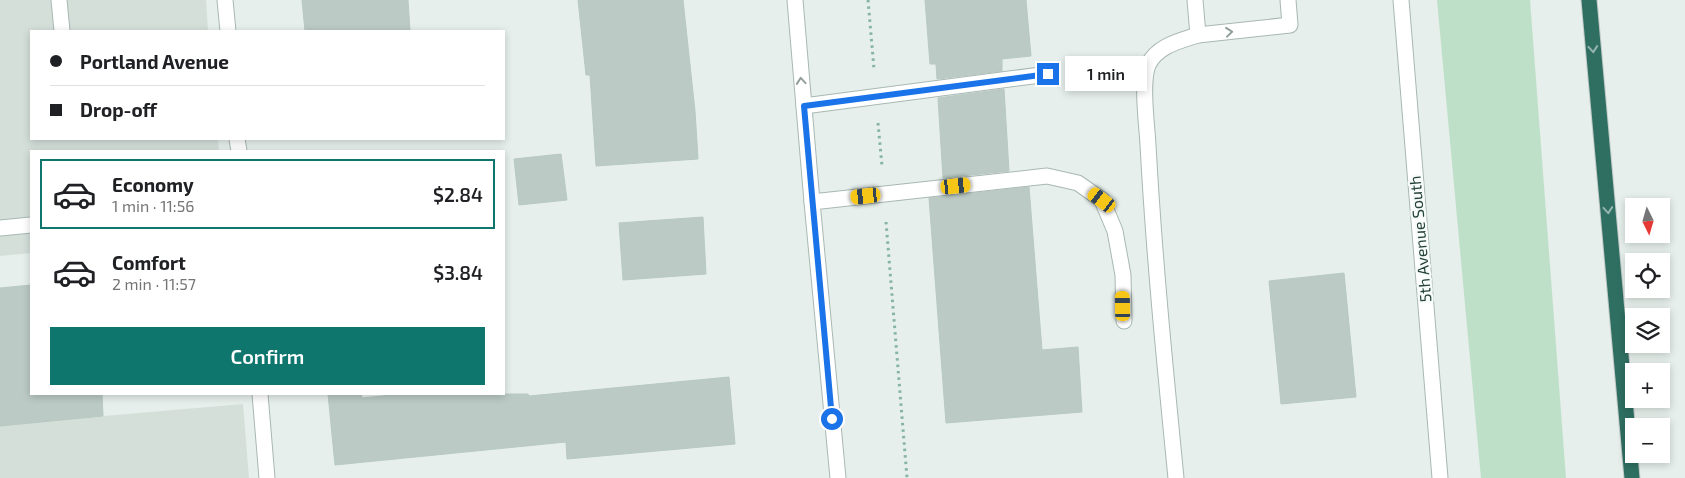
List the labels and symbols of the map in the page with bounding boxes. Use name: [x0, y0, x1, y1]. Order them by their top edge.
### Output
one-way arrow: [1225, 27, 1233, 38]
one-way arrow: [1587, 45, 1598, 53]
callout: 1 min: [1066, 56, 1148, 92]
route end: [1037, 63, 1059, 85]
one-way arrow: [796, 77, 807, 85]
street label: 5th Avenue South: [1405, 175, 1434, 303]
car: [940, 177, 971, 195]
car: [1085, 185, 1118, 215]
car: [850, 187, 881, 205]
north arrow: [1625, 198, 1670, 242]
one-way arrow: [1602, 207, 1613, 215]
car: [1115, 291, 1130, 321]
route start: [821, 408, 843, 430]

